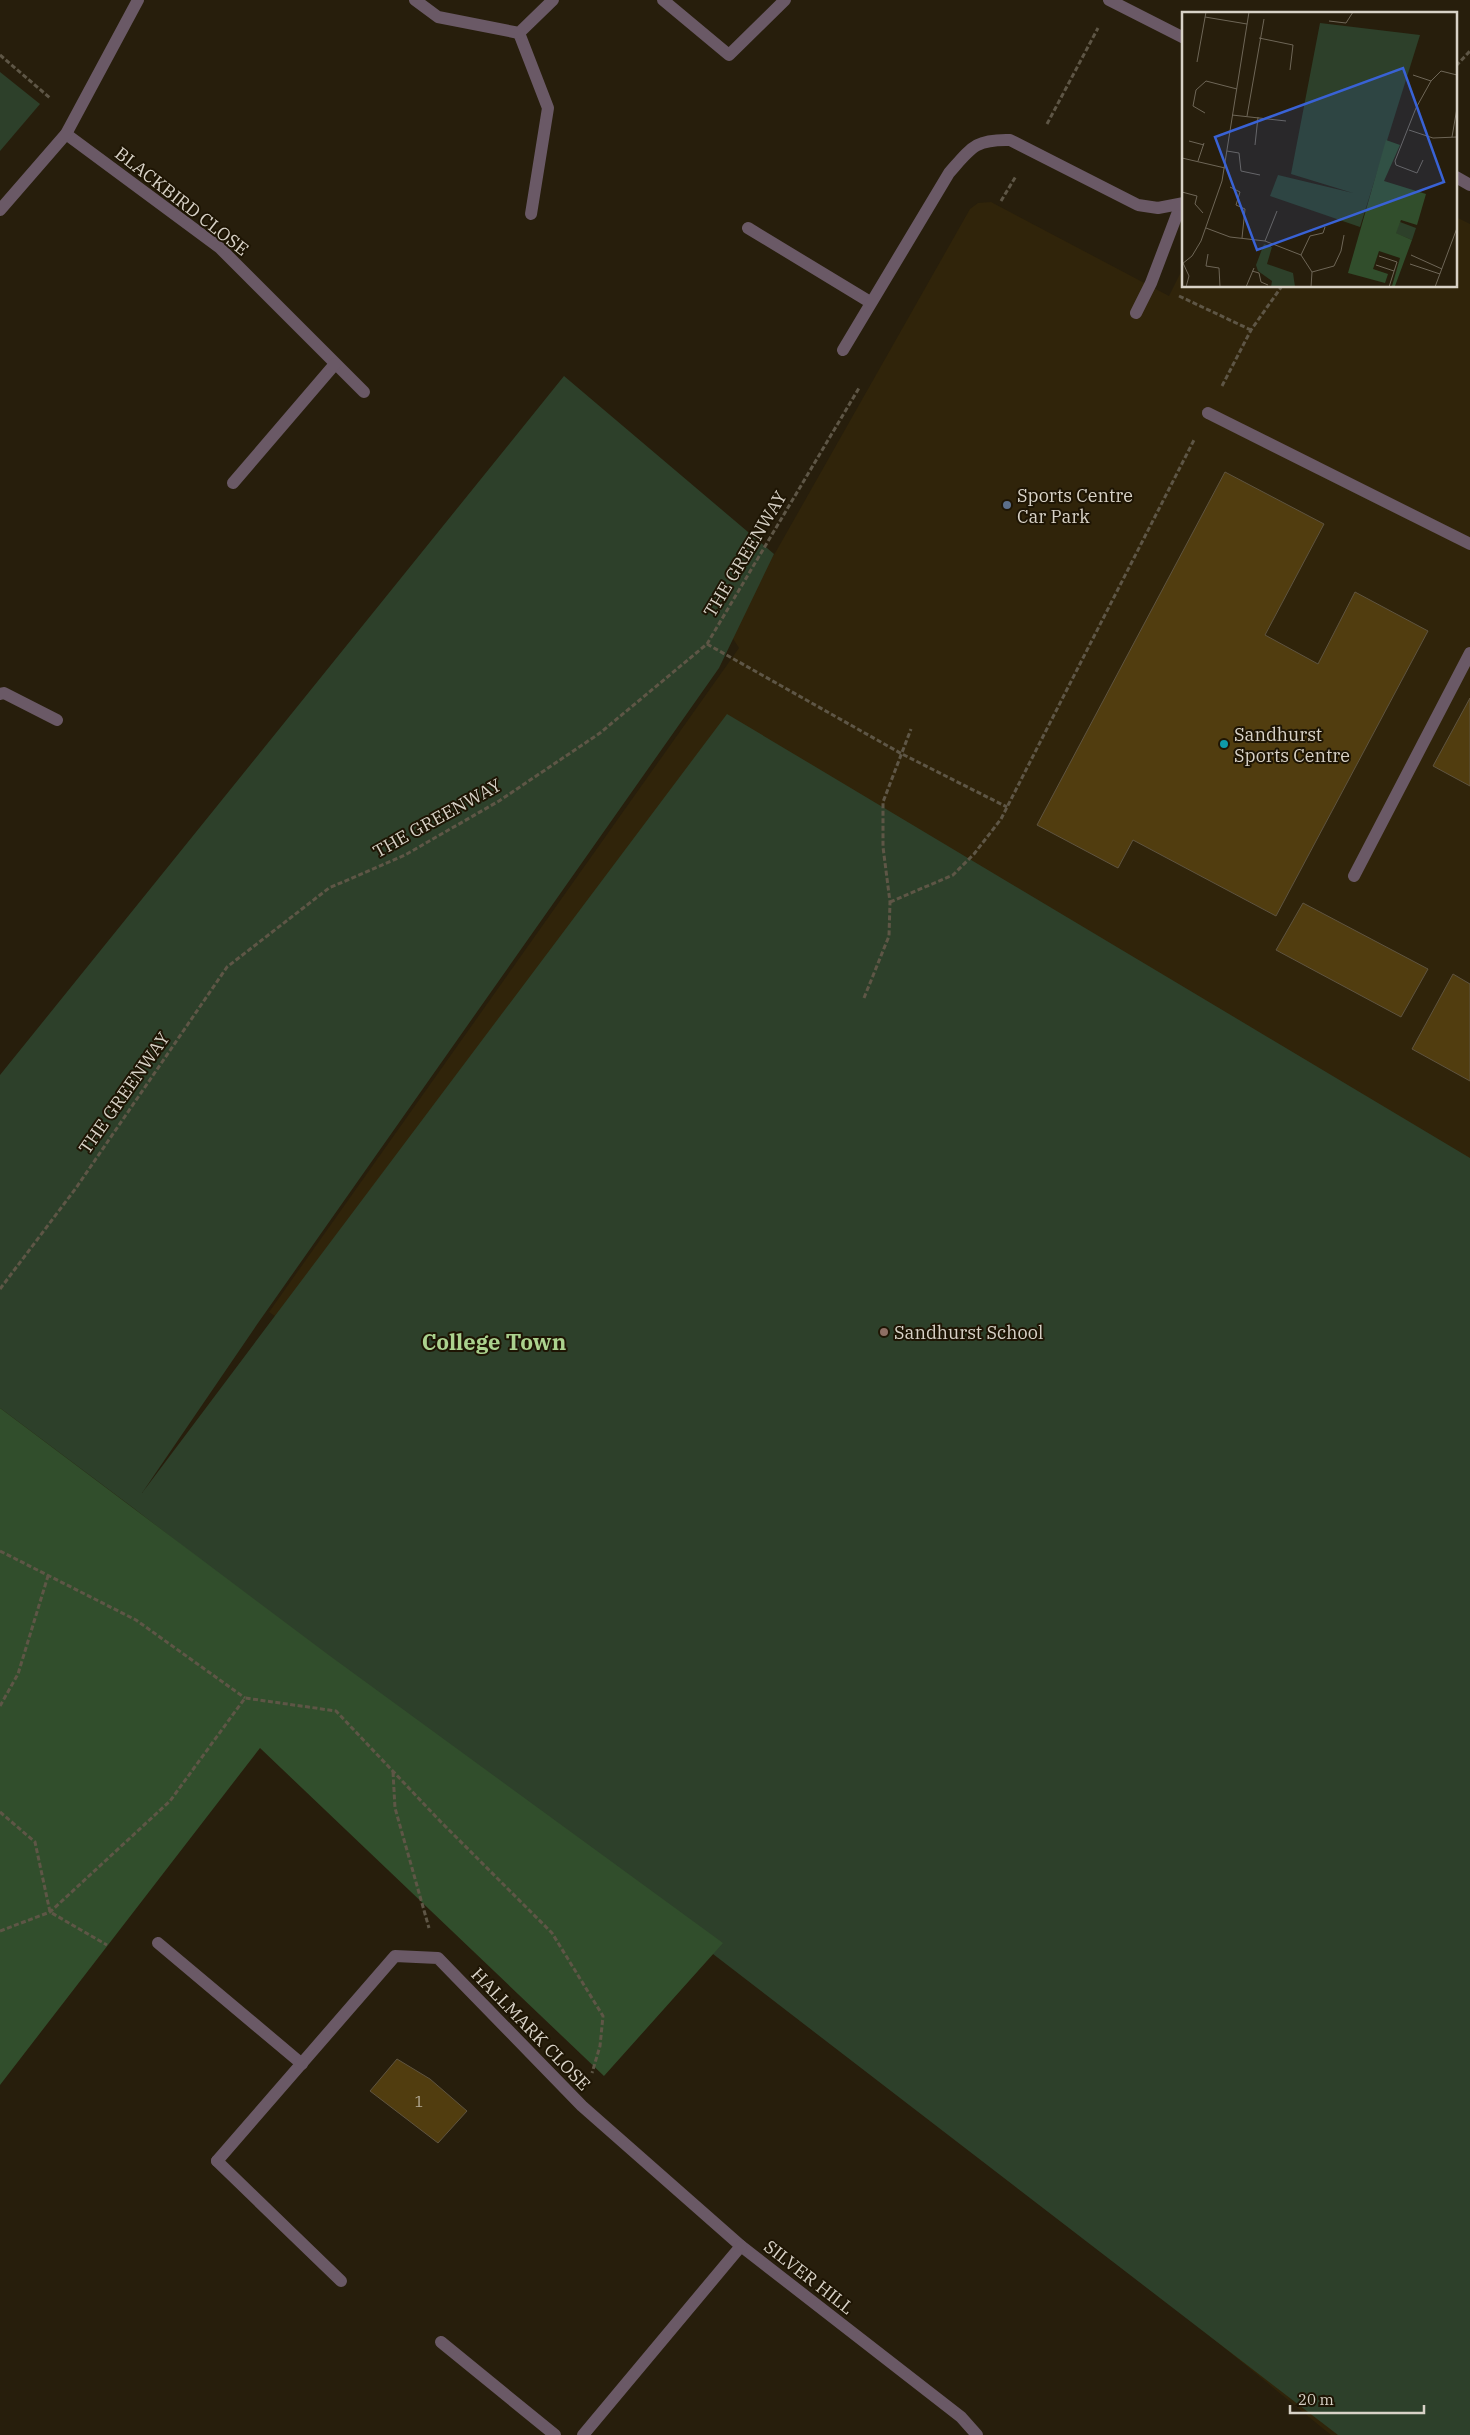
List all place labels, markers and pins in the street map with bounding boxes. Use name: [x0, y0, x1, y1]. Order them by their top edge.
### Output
place label: Sports Centre Car Park: [1017, 484, 1133, 528]
marker: Sports Centre Car Park: [1001, 499, 1013, 511]
place label: Sandhurst Sports Centre: [1234, 723, 1350, 767]
marker: Sandhurst Sports Centre: [1218, 738, 1230, 750]
place label: Sandhurst School: [894, 1321, 1043, 1344]
marker: Sandhurst School: [878, 1326, 890, 1338]

